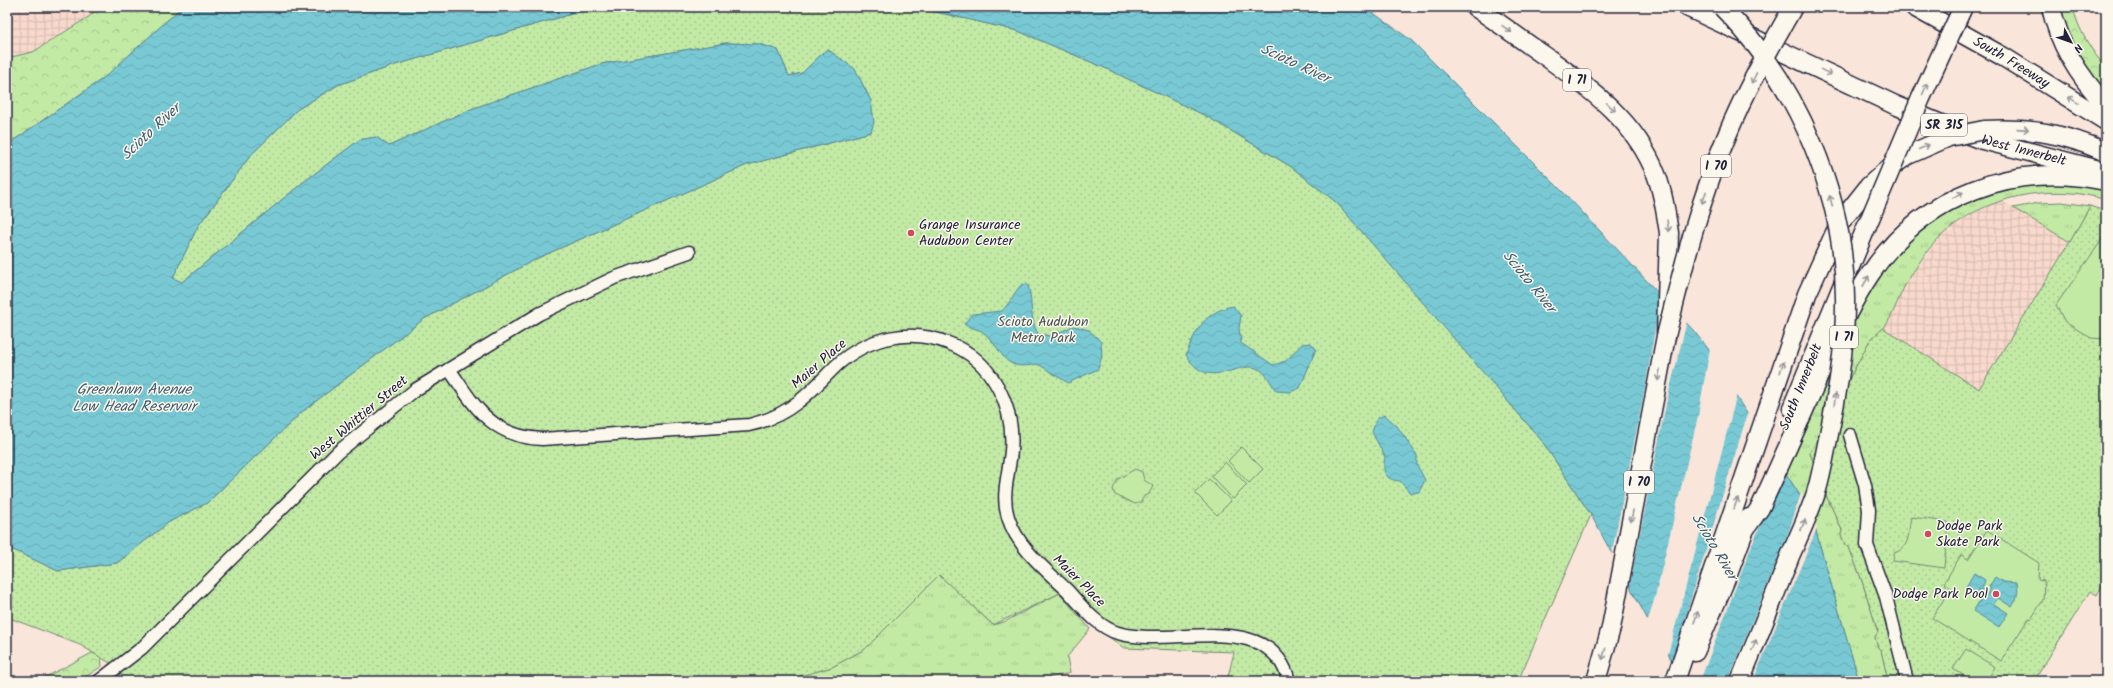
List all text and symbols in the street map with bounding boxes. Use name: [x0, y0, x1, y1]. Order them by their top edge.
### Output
north arrow: [2051, 22, 2091, 62]
one-way arrow: [1501, 25, 1512, 33]
street label: South Freeway: [1969, 31, 2054, 94]
water label: Scioto River: [1256, 37, 1336, 92]
text: N: [2069, 39, 2087, 56]
road number: I 71: [1563, 69, 1591, 91]
one-way arrow: [1820, 69, 1832, 76]
one-way arrow: [1749, 71, 1757, 83]
one-way arrow: [1922, 83, 1929, 95]
water label: Scioto River: [116, 96, 188, 166]
one-way arrow: [2067, 96, 2079, 104]
one-way arrow: [1606, 103, 1616, 112]
road number: SR 315: [1921, 114, 1967, 136]
one-way arrow: [2016, 126, 2029, 133]
street label: West Innerbelt: [1979, 129, 2069, 172]
one-way arrow: [1917, 143, 1929, 151]
road number: I 70: [1701, 155, 1731, 177]
one-way arrow: [1700, 191, 1708, 203]
one-way arrow: [1952, 191, 1964, 199]
one-way arrow: [1826, 195, 1834, 208]
place label: Grange Insurance Audubon Center: [919, 214, 1021, 252]
one-way arrow: [1664, 219, 1672, 232]
marker: Grange Insurance Audubon Center: [906, 228, 916, 238]
water label: Scioto River: [1496, 246, 1564, 321]
one-way arrow: [1863, 275, 1871, 287]
park label: Scioto Audubon Metro Park: [998, 311, 1088, 349]
road number: I 71: [1830, 326, 1858, 348]
street label: Maier Place: [786, 333, 852, 394]
street label: South Innerbelt: [1774, 340, 1829, 434]
one-way arrow: [1779, 361, 1787, 373]
one-way arrow: [1655, 368, 1663, 381]
street label: West Whittier Street: [305, 370, 413, 466]
water label: Greenlawn Avenue Low Head Reservoir: [72, 378, 199, 419]
one-way arrow: [1831, 393, 1839, 406]
road number: I 70: [1624, 471, 1654, 493]
one-way arrow: [1733, 496, 1740, 509]
one-way arrow: [1628, 509, 1636, 522]
water label: Scioto River: [1685, 509, 1745, 587]
place label: Dodge Park Skate Park: [1936, 515, 2003, 553]
one-way arrow: [1800, 519, 1808, 531]
marker: Dodge Park Skate Park: [1923, 529, 1933, 539]
street label: Maier Place: [1047, 549, 1111, 613]
place label: Dodge Park Pool: [1892, 583, 1989, 605]
marker: Dodge Park Pool: [1991, 589, 2001, 599]
one-way arrow: [1692, 612, 1700, 624]
one-way arrow: [1751, 639, 1759, 651]
one-way arrow: [1599, 648, 1607, 661]

